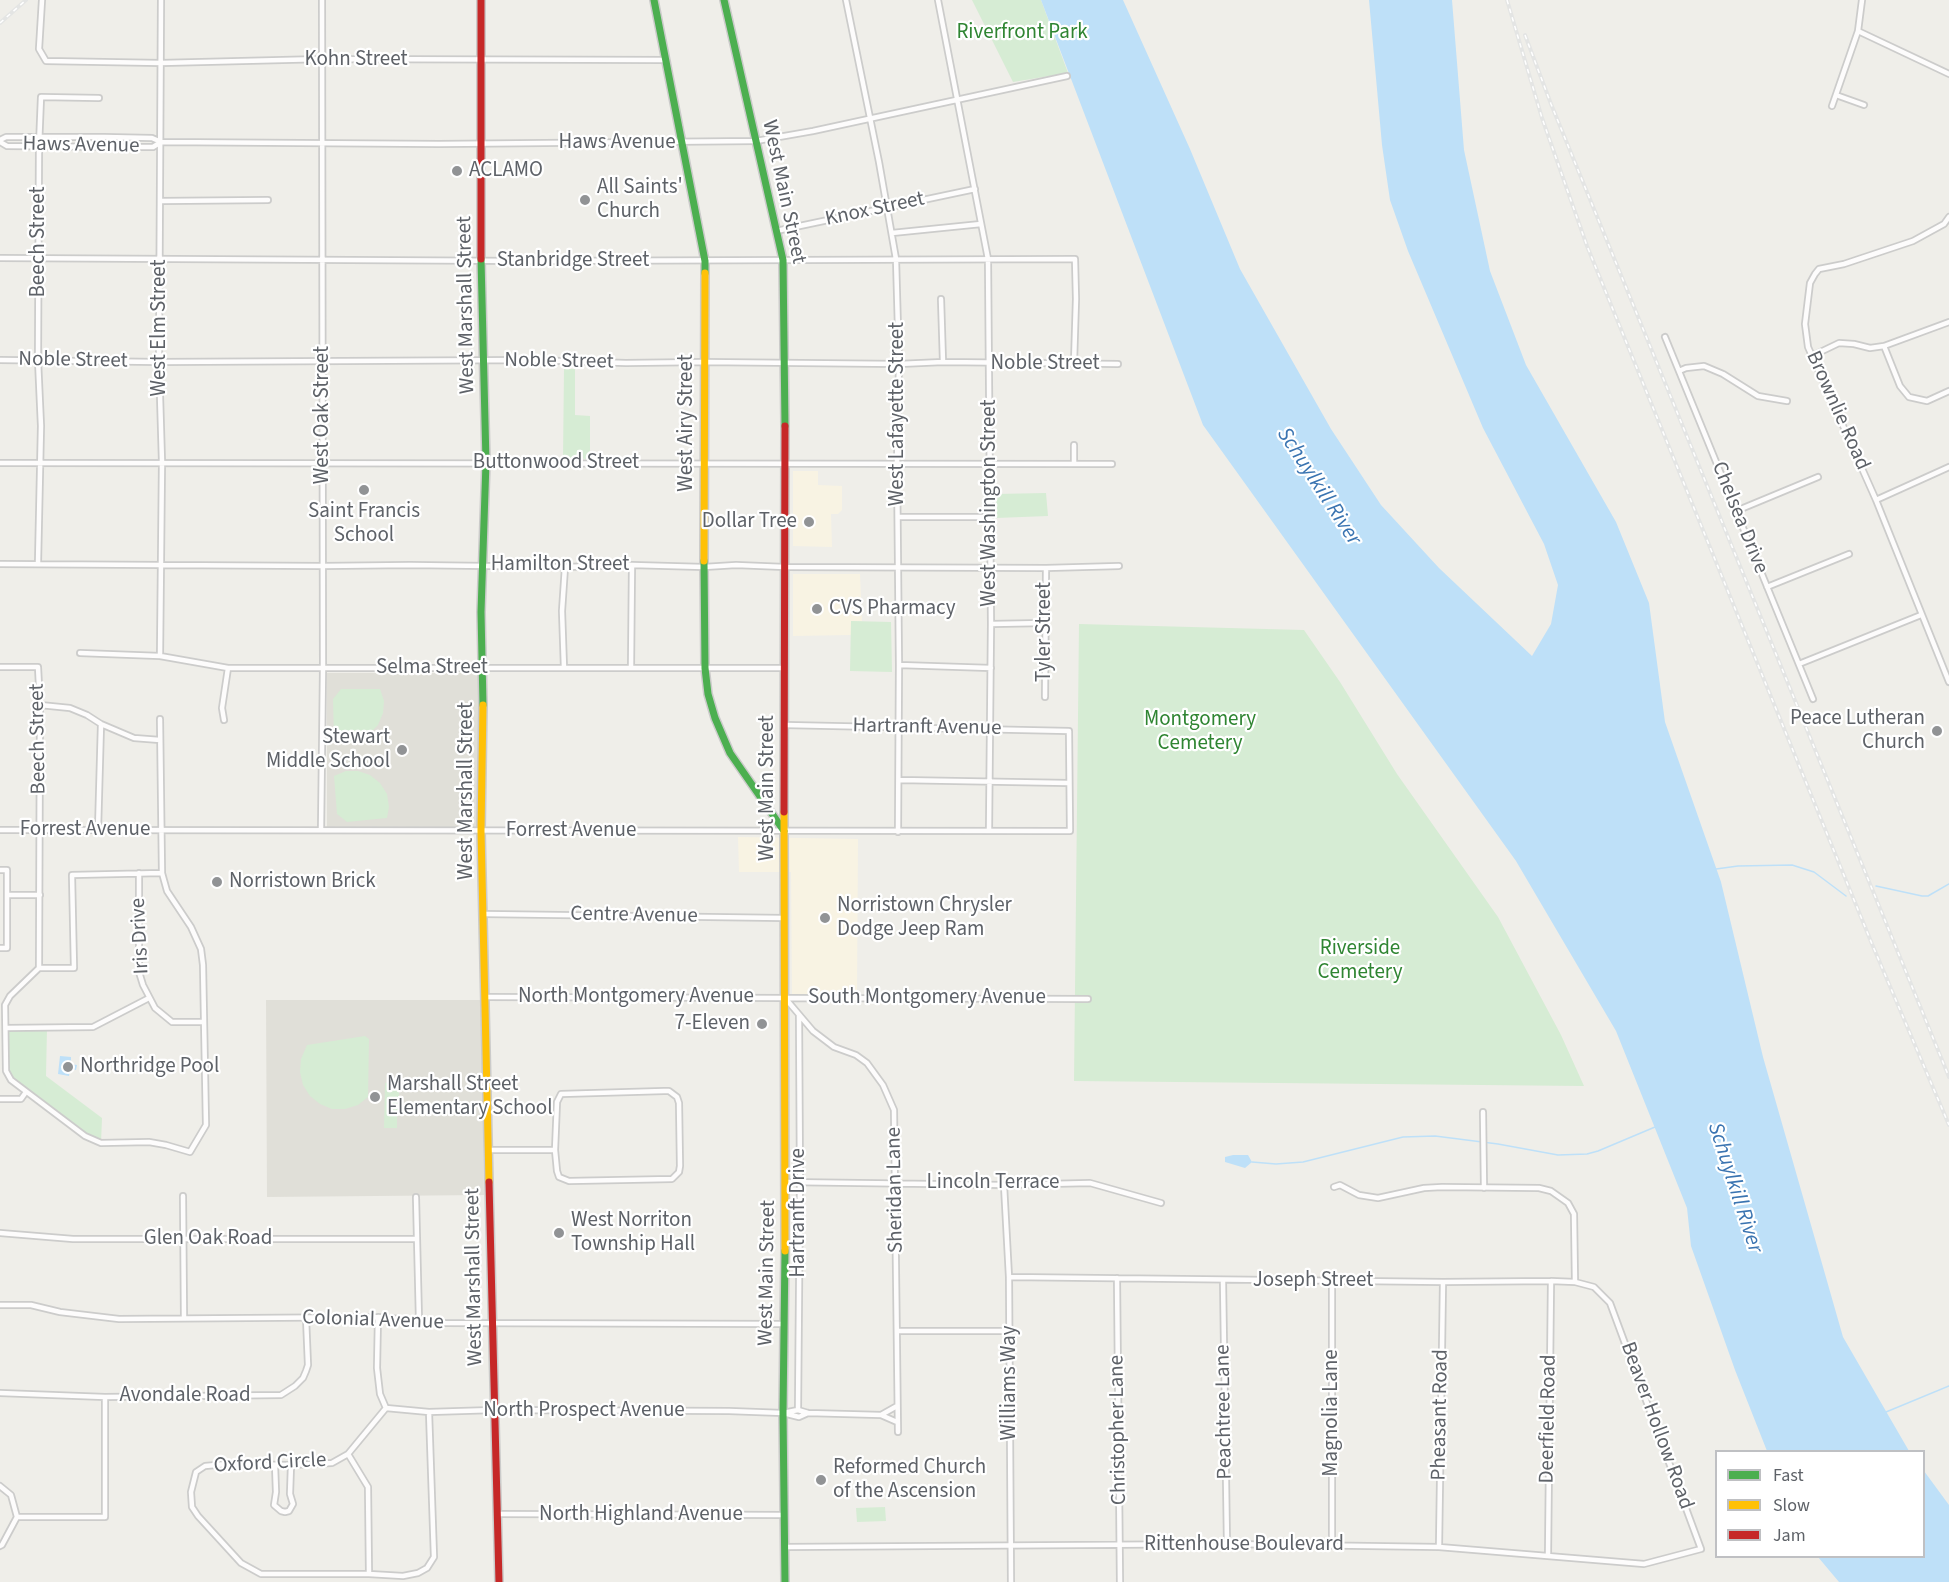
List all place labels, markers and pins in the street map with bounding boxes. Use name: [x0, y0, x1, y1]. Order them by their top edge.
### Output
place label: ACLAMO: [469, 158, 543, 184]
marker: ACLAMO: [450, 164, 464, 178]
place label: All Saints' Church: [597, 175, 683, 225]
marker: All Saints' Church: [578, 193, 592, 207]
marker: Saint Francis School: [357, 483, 371, 497]
place label: Saint Francis School: [308, 499, 420, 549]
place label: Dollar Tree: [702, 509, 797, 535]
marker: Dollar Tree: [802, 515, 816, 529]
place label: CVS Pharmacy: [829, 596, 956, 622]
marker: CVS Pharmacy: [810, 602, 824, 616]
place label: Peace Lutheran Church: [1790, 706, 1925, 756]
marker: Peace Lutheran Church: [1930, 724, 1944, 738]
place label: Stewart Middle School: [266, 725, 390, 775]
marker: Stewart Middle School: [395, 743, 409, 757]
place label: Norristown Brick: [229, 869, 376, 895]
marker: Norristown Brick: [210, 875, 224, 889]
place label: Norristown Chrysler Dodge Jeep Ram: [837, 893, 1012, 943]
marker: Norristown Chrysler Dodge Jeep Ram: [818, 911, 832, 925]
place label: 7-Eleven: [674, 1011, 750, 1037]
marker: 7-Eleven: [755, 1017, 769, 1031]
place label: Northridge Pool: [80, 1054, 219, 1080]
marker: Northridge Pool: [61, 1060, 75, 1074]
place label: Marshall Street Elementary School: [387, 1072, 553, 1122]
marker: Marshall Street Elementary School: [368, 1090, 382, 1104]
place label: West Norriton Township Hall: [571, 1208, 695, 1258]
marker: West Norriton Township Hall: [552, 1226, 566, 1240]
place label: Reformed Church of the Ascension: [833, 1455, 986, 1505]
marker: Reformed Church of the Ascension: [814, 1473, 828, 1487]

